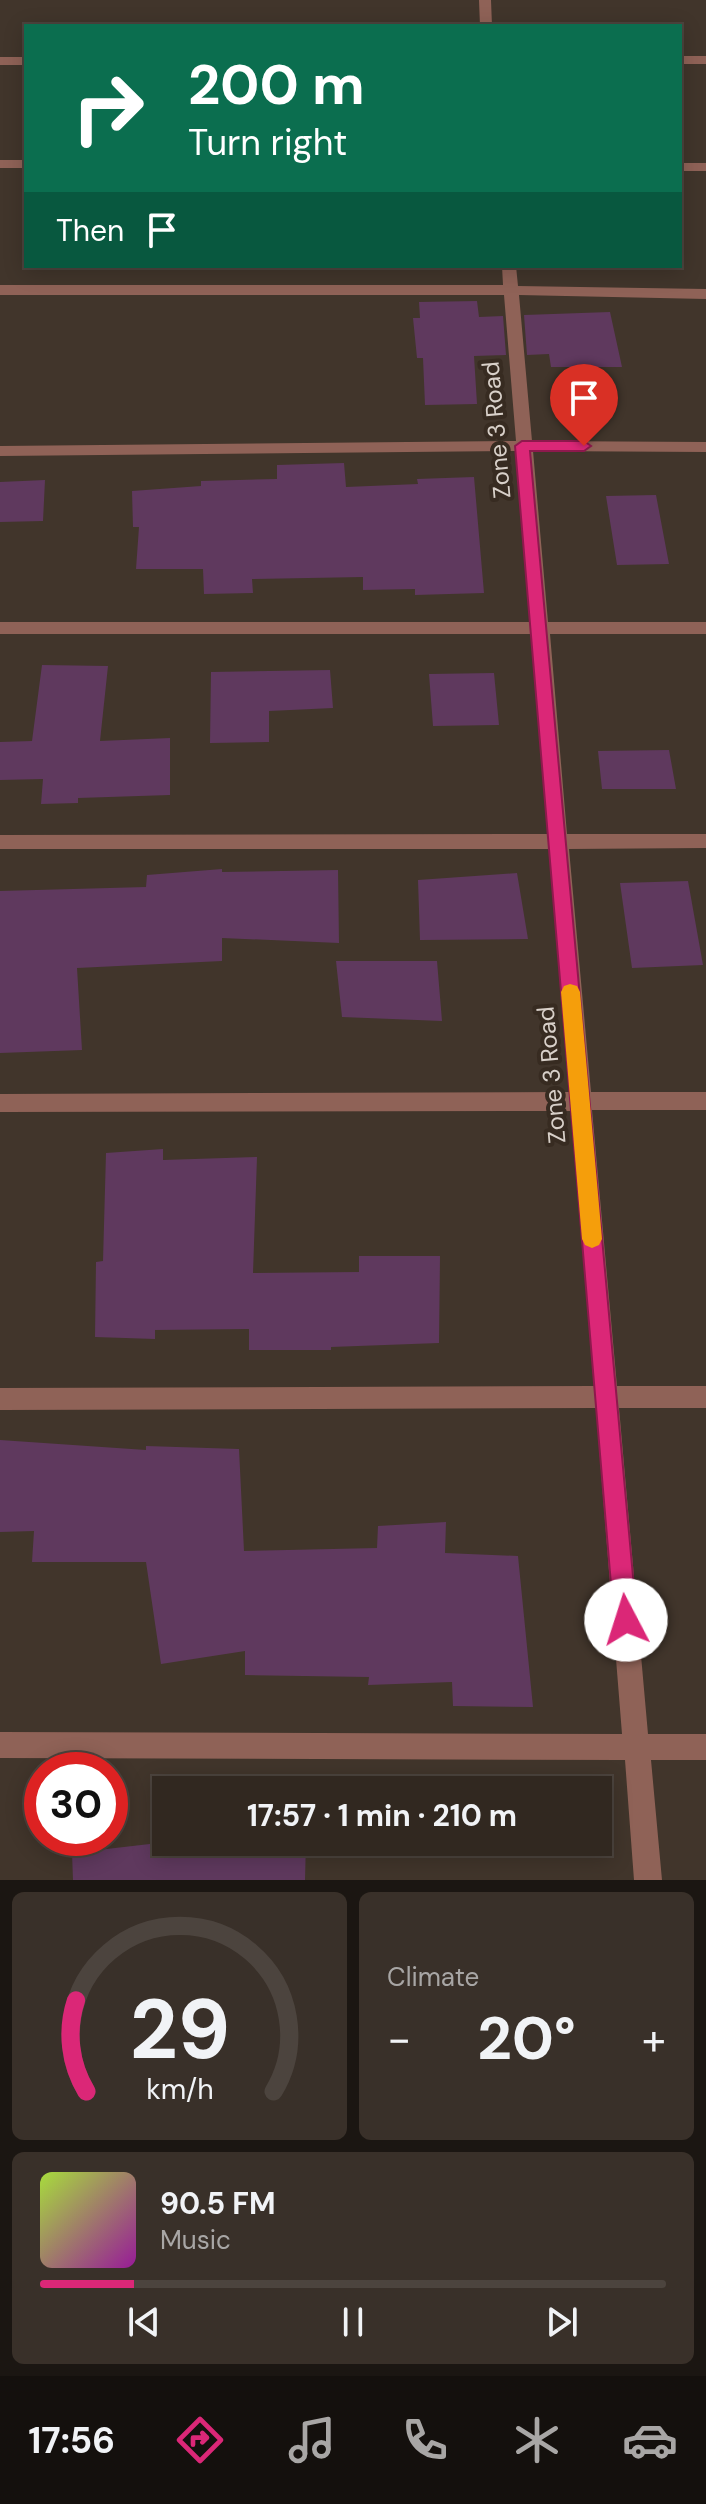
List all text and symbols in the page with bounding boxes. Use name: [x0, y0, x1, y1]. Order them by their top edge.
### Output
text: 200 m: [188, 48, 365, 121]
icon: right: [56, 56, 160, 160]
text: Turn right: [188, 119, 347, 166]
icon: arrive: [140, 208, 184, 252]
text: Then: [56, 211, 124, 250]
street label: Zone 3 Road: [475, 360, 517, 500]
pin: [550, 364, 618, 446]
icon: arrive: [562, 376, 606, 420]
street label: Zone 3 Road: [530, 1005, 572, 1145]
position arrow: [584, 1578, 668, 1662]
speed limit sign: 30: [24, 1752, 128, 1856]
text: 17:57 · 1 min · 210 m: [247, 1796, 517, 1835]
text: Climate: [387, 1960, 479, 1994]
text: 29: [129, 1975, 230, 2084]
text: 20°: [477, 1999, 576, 2078]
text: −: [387, 2010, 411, 2068]
text: +: [642, 2010, 666, 2068]
text: km/h: [146, 2071, 213, 2108]
text: 90.5 FM: [160, 2184, 276, 2223]
text: Music: [160, 2223, 231, 2257]
icon: previous: [122, 2300, 166, 2344]
icon: pause: [331, 2300, 375, 2344]
icon: next: [540, 2300, 584, 2344]
icon: directions: [172, 2412, 228, 2468]
icon: music: [284, 2412, 340, 2468]
icon: phone: [397, 2412, 453, 2468]
icon: climate: [509, 2412, 565, 2468]
icon: car: [622, 2412, 678, 2468]
text: 17:56: [28, 2417, 115, 2464]

